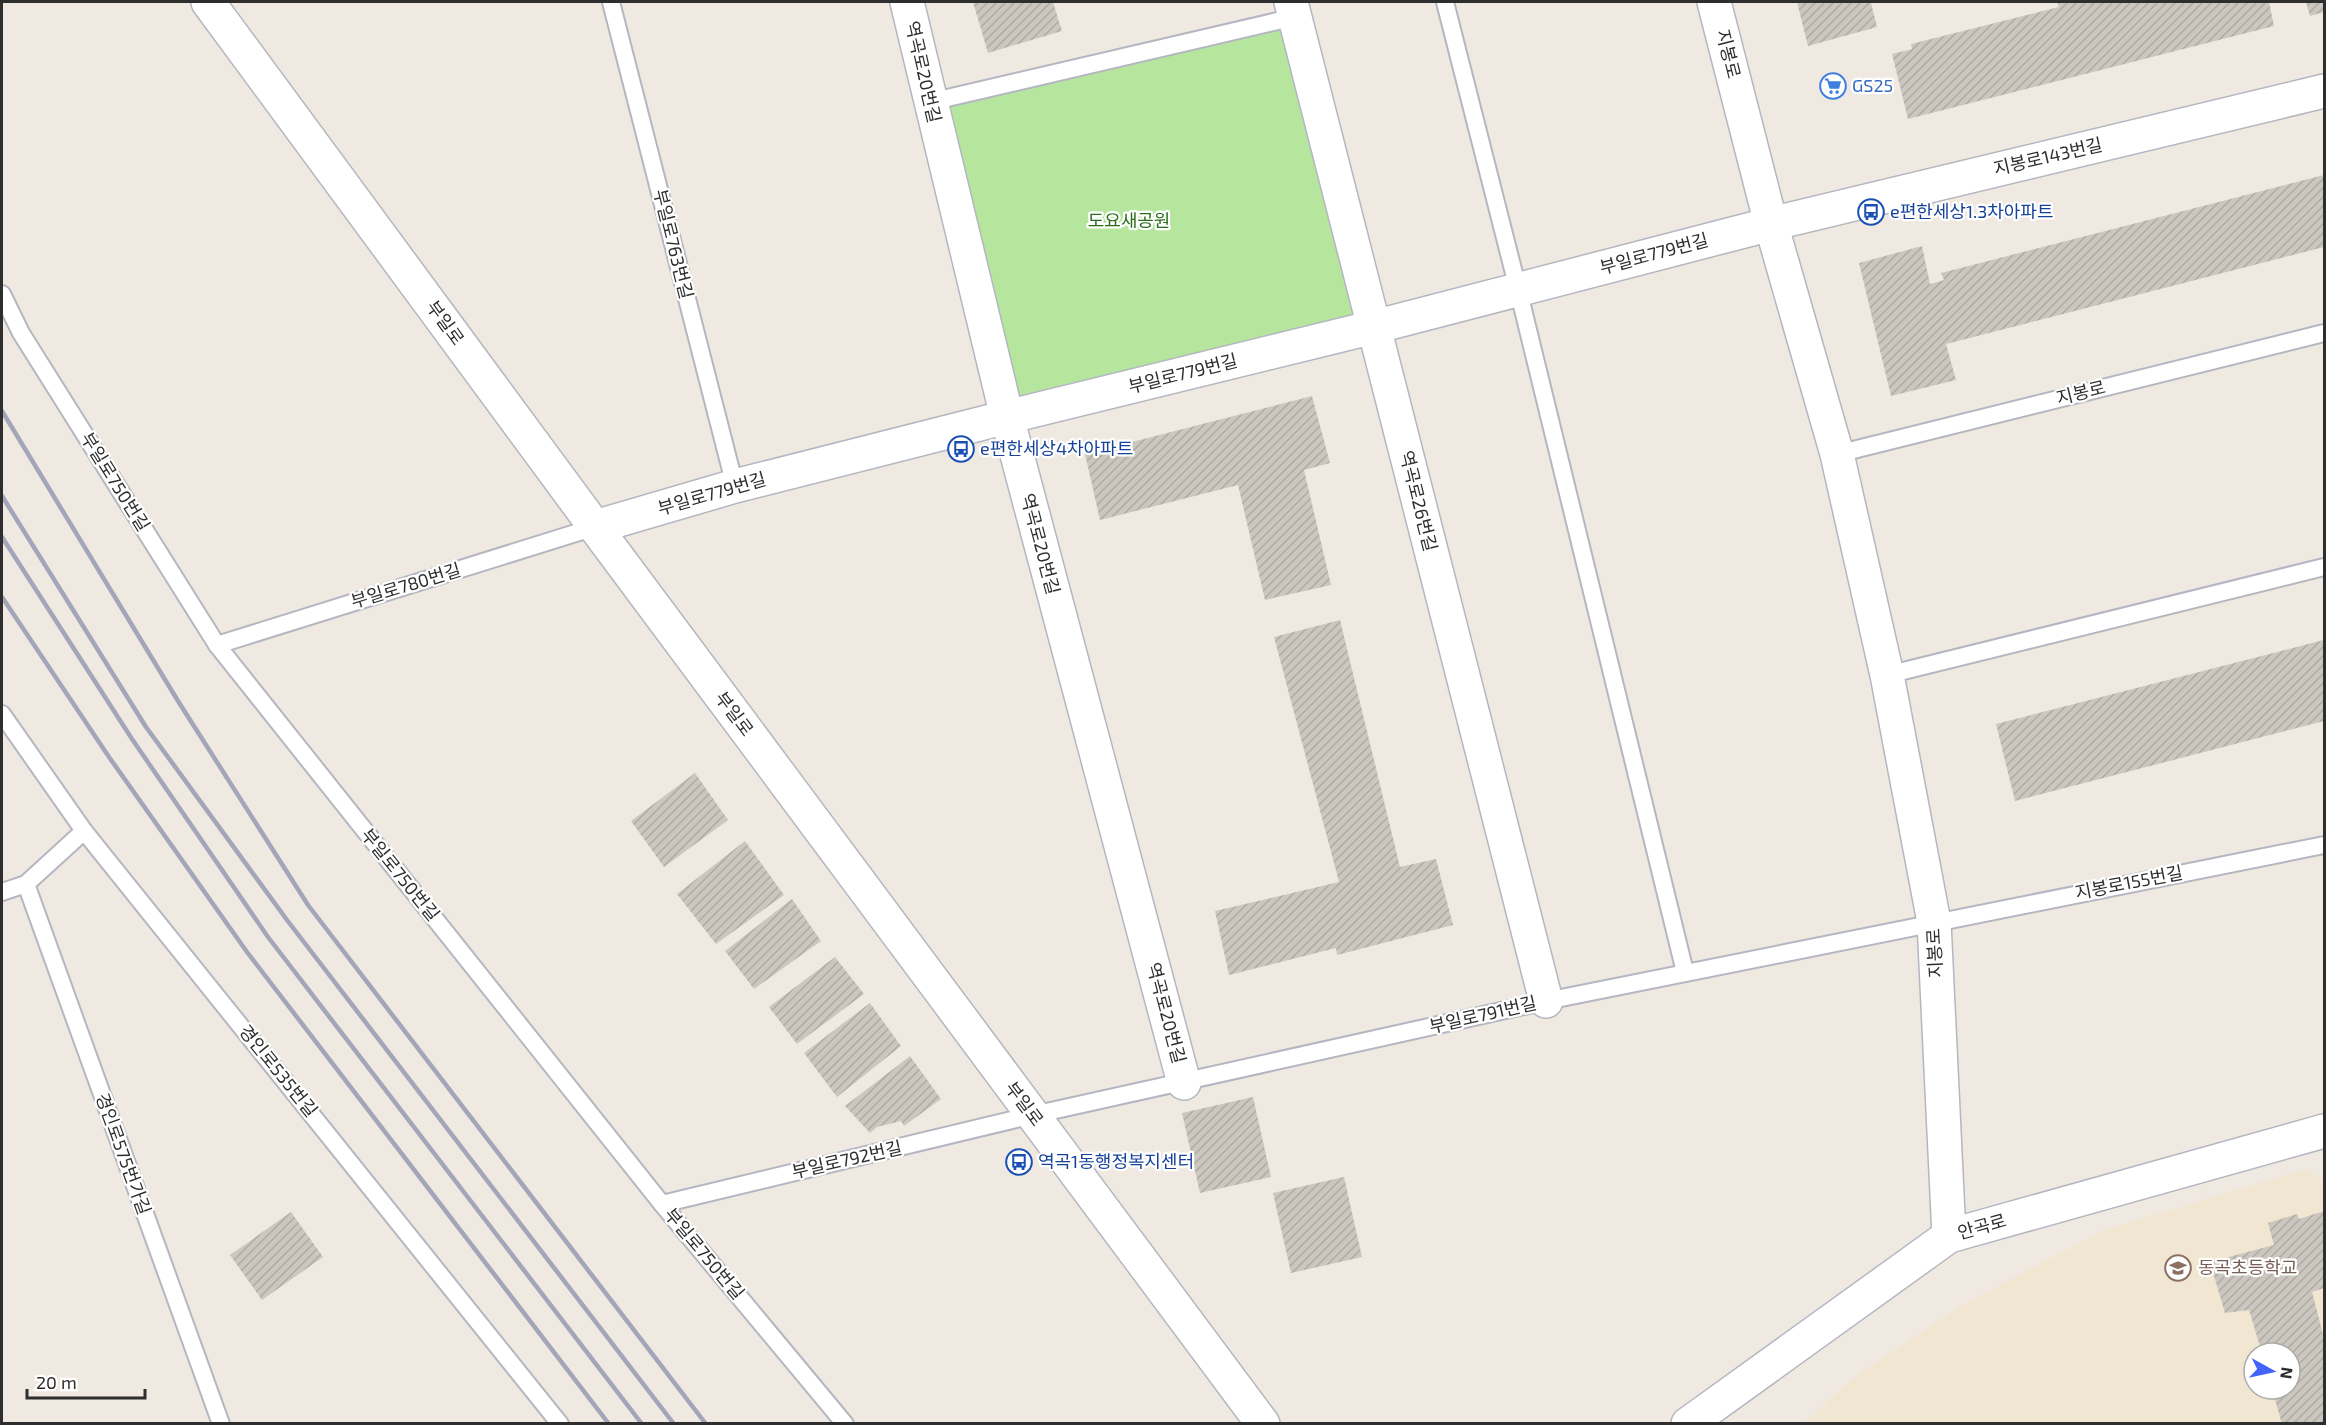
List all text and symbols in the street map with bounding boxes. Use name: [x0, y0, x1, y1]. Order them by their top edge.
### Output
street label: 역곡로20번길: [902, 19, 946, 125]
street label: 지봉로: [1712, 27, 1746, 81]
supermarket icon: GS25: [1818, 71, 1848, 101]
place label: GS25: [1852, 74, 1893, 96]
street label: 지봉로143번길: [1991, 133, 2104, 179]
street label: 부일로763번길: [650, 187, 698, 301]
bus stop icon: e편한세상1.3차아파트: [1856, 197, 1886, 227]
place label: e편한세상1.3차아파트: [1890, 200, 2053, 222]
park label: 도요새공원: [1088, 209, 1170, 231]
street label: 부일로779번길: [1597, 228, 1710, 278]
street label: 부일로: [422, 296, 469, 349]
street label: 부일로779번길: [1126, 349, 1240, 397]
street label: 지봉로: [2054, 375, 2108, 409]
street label: 부일로750번길: [77, 428, 155, 535]
bus stop icon: e편한세상4차아파트: [946, 434, 976, 464]
place label: e편한세상4차아파트: [980, 437, 1133, 459]
street label: 역곡로26번길: [1396, 448, 1442, 553]
street label: 부일로779번길: [655, 467, 768, 519]
street label: 역곡로20번길: [1017, 491, 1065, 597]
street label: 부일로780번길: [348, 558, 463, 612]
street label: 부일로: [711, 687, 759, 740]
street label: 부일로750번길: [357, 824, 445, 925]
street label: 지봉로155번길: [2073, 861, 2185, 903]
street label: 지봉로: [1922, 928, 1946, 978]
street label: 역곡로20번길: [1143, 960, 1191, 1066]
street label: 부일로791번길: [1427, 991, 1539, 1037]
street label: 경인로535번길: [235, 1020, 323, 1121]
street label: 부일로: [1001, 1077, 1049, 1130]
street label: 경인로575번가길: [92, 1090, 156, 1218]
street label: 부일로792번길: [790, 1136, 904, 1182]
bus stop icon: 역곡1동행정복지센터: [1004, 1147, 1034, 1177]
place label: 역곡1동행정복지센터: [1038, 1150, 1194, 1172]
street label: 부일로750번길: [660, 1203, 749, 1304]
street label: 안곡로: [1955, 1209, 2009, 1243]
school or university icon: 동곡초등학교: [2163, 1253, 2193, 1283]
place label: 동곡초등학교: [2198, 1256, 2297, 1278]
north arrow: [2242, 1341, 2302, 1401]
scale bar: [27, 1362, 146, 1400]
text: N: [2277, 1366, 2298, 1380]
text: 20 m: [36, 1371, 77, 1393]

